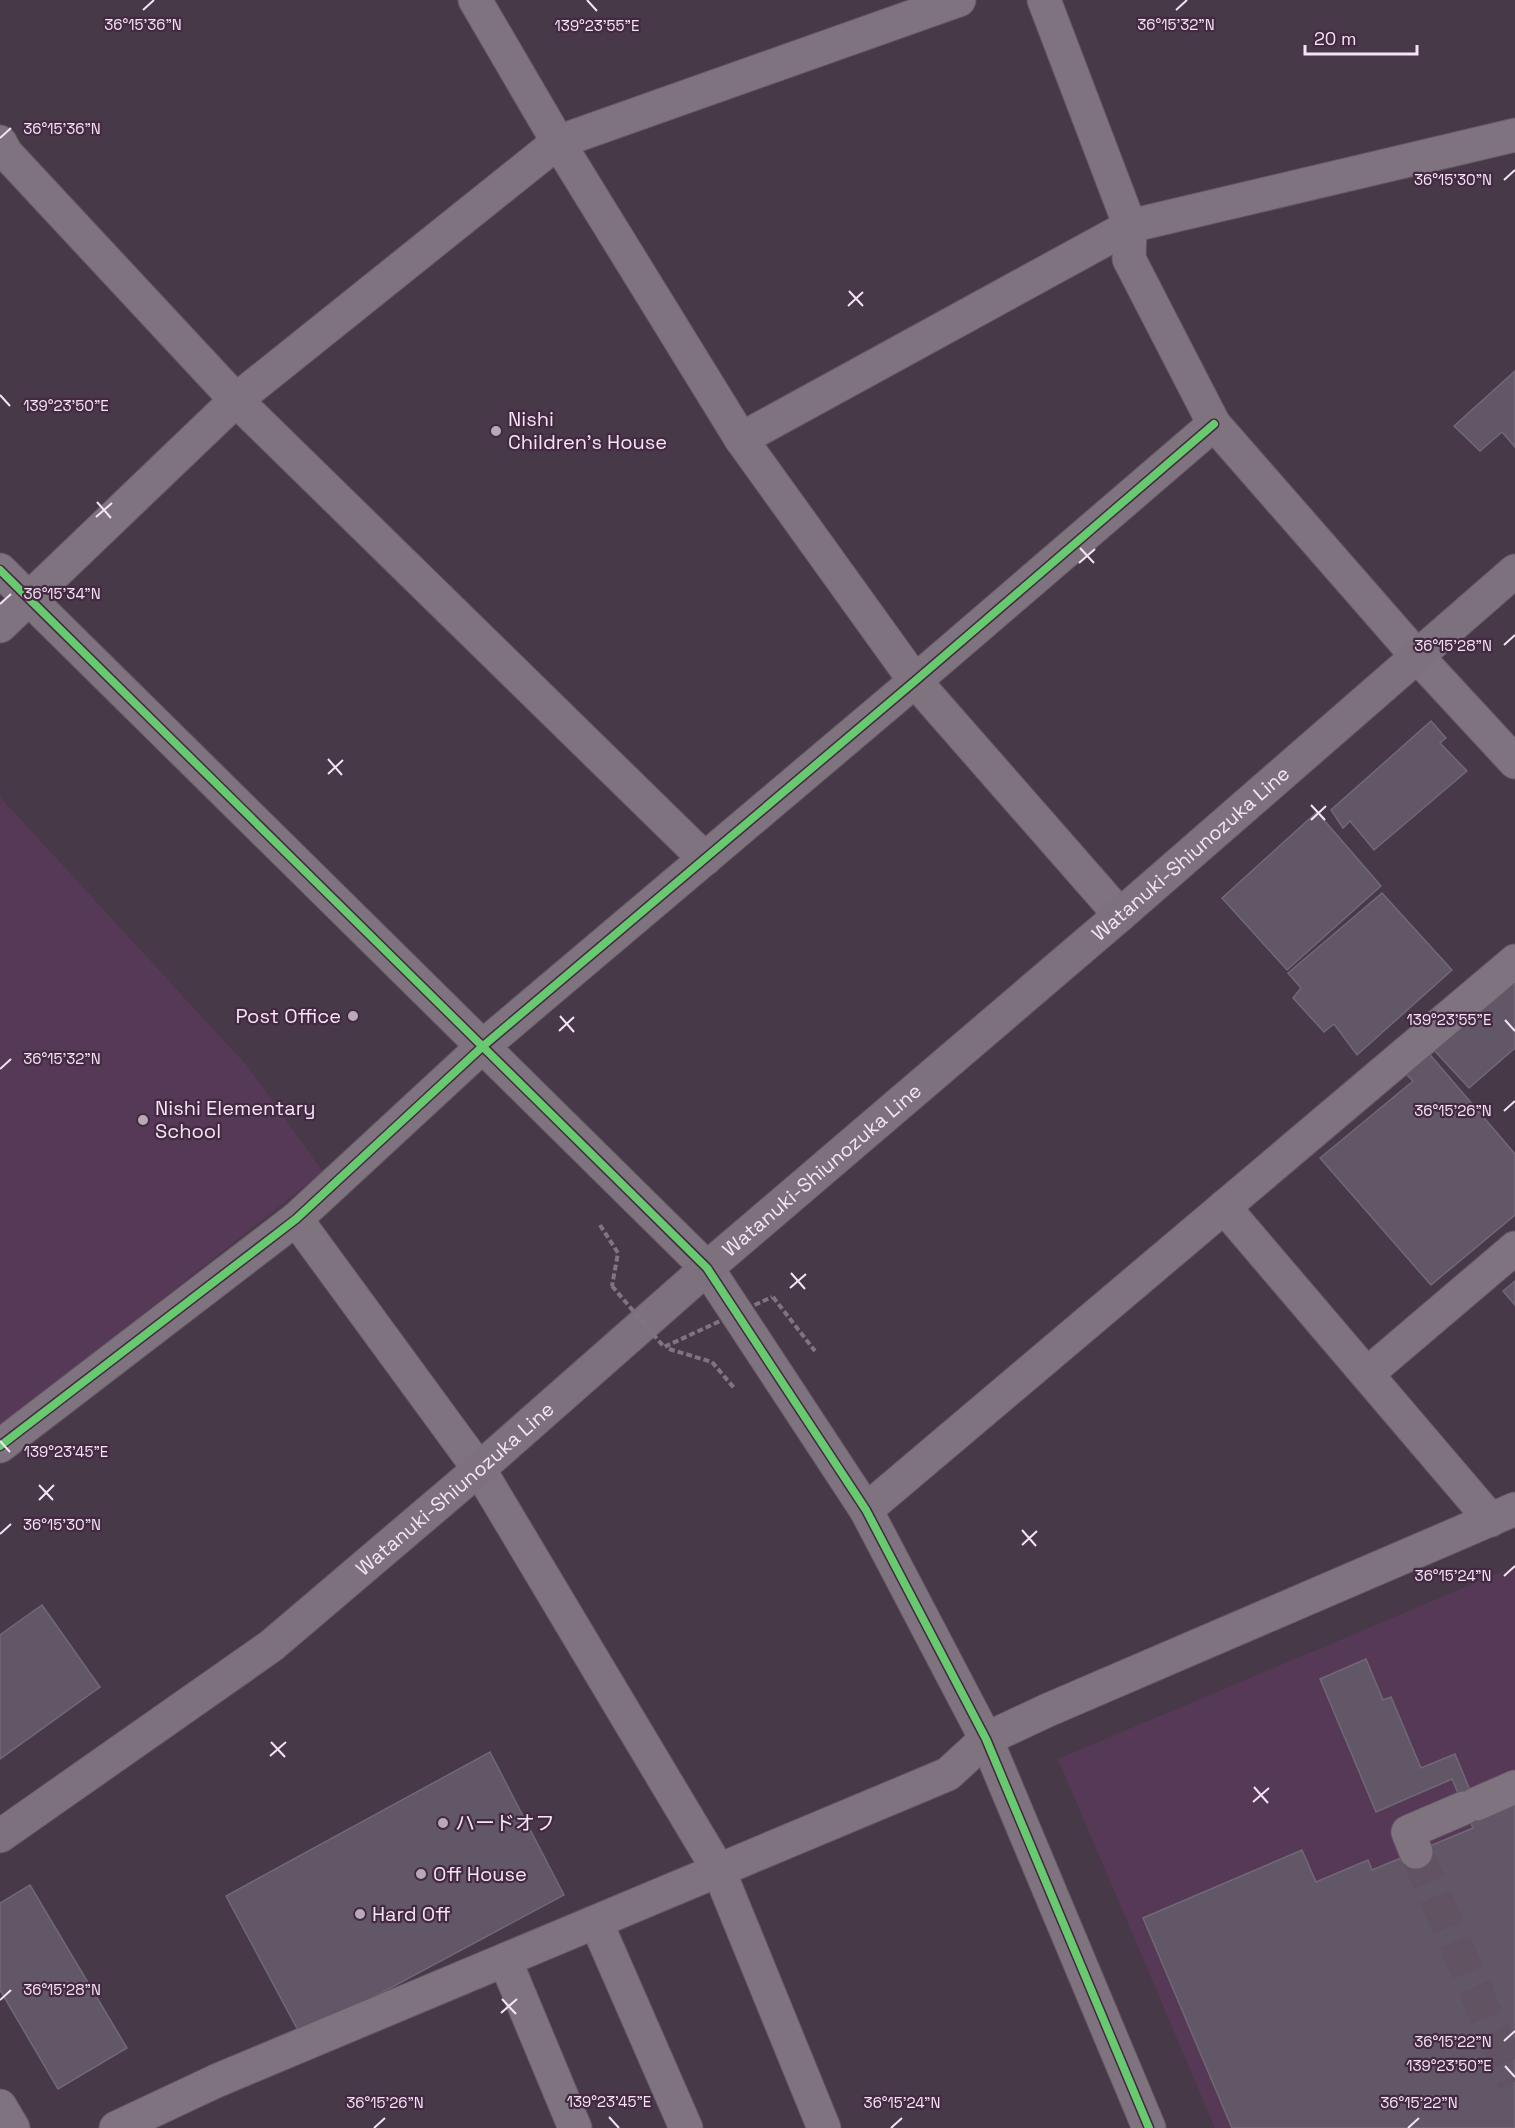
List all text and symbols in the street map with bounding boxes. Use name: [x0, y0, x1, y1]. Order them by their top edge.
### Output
text: 36°15'36"N: [104, 15, 182, 34]
text: 36°15'32"N: [1137, 15, 1215, 34]
text: 139°23'55"E: [555, 16, 639, 35]
scale bar: [1305, 18, 1418, 56]
text: 20 m: [1314, 27, 1357, 50]
text: 36°15'36"N: [23, 119, 101, 138]
text: 36°15'30"N: [1414, 170, 1492, 189]
text: 139°23'50"E: [23, 396, 109, 415]
place label: Nishi Children's House: [508, 406, 667, 455]
marker: Nishi Children's House: [489, 424, 503, 438]
text: 36°15'34"N: [23, 584, 101, 603]
text: 36°15'28"N: [1414, 636, 1492, 655]
street label: Watanuki-Shiunozuka Line: [1086, 760, 1295, 946]
place label: Post Office: [235, 1003, 341, 1029]
marker: Post Office: [346, 1009, 360, 1023]
text: 139°23'55"E: [1407, 1010, 1491, 1029]
text: 36°15'32"N: [23, 1049, 101, 1068]
street label: Watanuki-Shiunozuka Line: [717, 1078, 927, 1262]
place label: Nishi Elementary School: [155, 1095, 315, 1144]
text: 36°15'26"N: [1414, 1101, 1492, 1120]
marker: Nishi Elementary School: [136, 1113, 150, 1127]
street label: Watanuki-Shiunozuka Line: [350, 1396, 559, 1581]
text: 139°23'45"E: [24, 1442, 108, 1461]
text: 36°15'30"N: [23, 1515, 101, 1534]
text: 36°15'24"N: [1415, 1566, 1491, 1585]
place label: ハードオフ: [455, 1810, 555, 1836]
marker: ハードオフ: [436, 1816, 450, 1830]
place label: Off House: [433, 1861, 527, 1887]
marker: Off House: [414, 1867, 428, 1881]
place label: Hard Off: [372, 1901, 450, 1927]
marker: Hard Off: [353, 1907, 367, 1921]
text: 36°15'28"N: [23, 1980, 101, 1999]
text: 36°15'22"N: [1414, 2032, 1492, 2051]
text: 139°23'50"E: [1406, 2056, 1492, 2075]
text: 139°23'45"E: [567, 2092, 651, 2111]
text: 36°15'26"N: [346, 2093, 424, 2112]
text: 36°15'24"N: [864, 2093, 940, 2112]
text: 36°15'22"N: [1380, 2093, 1458, 2112]

